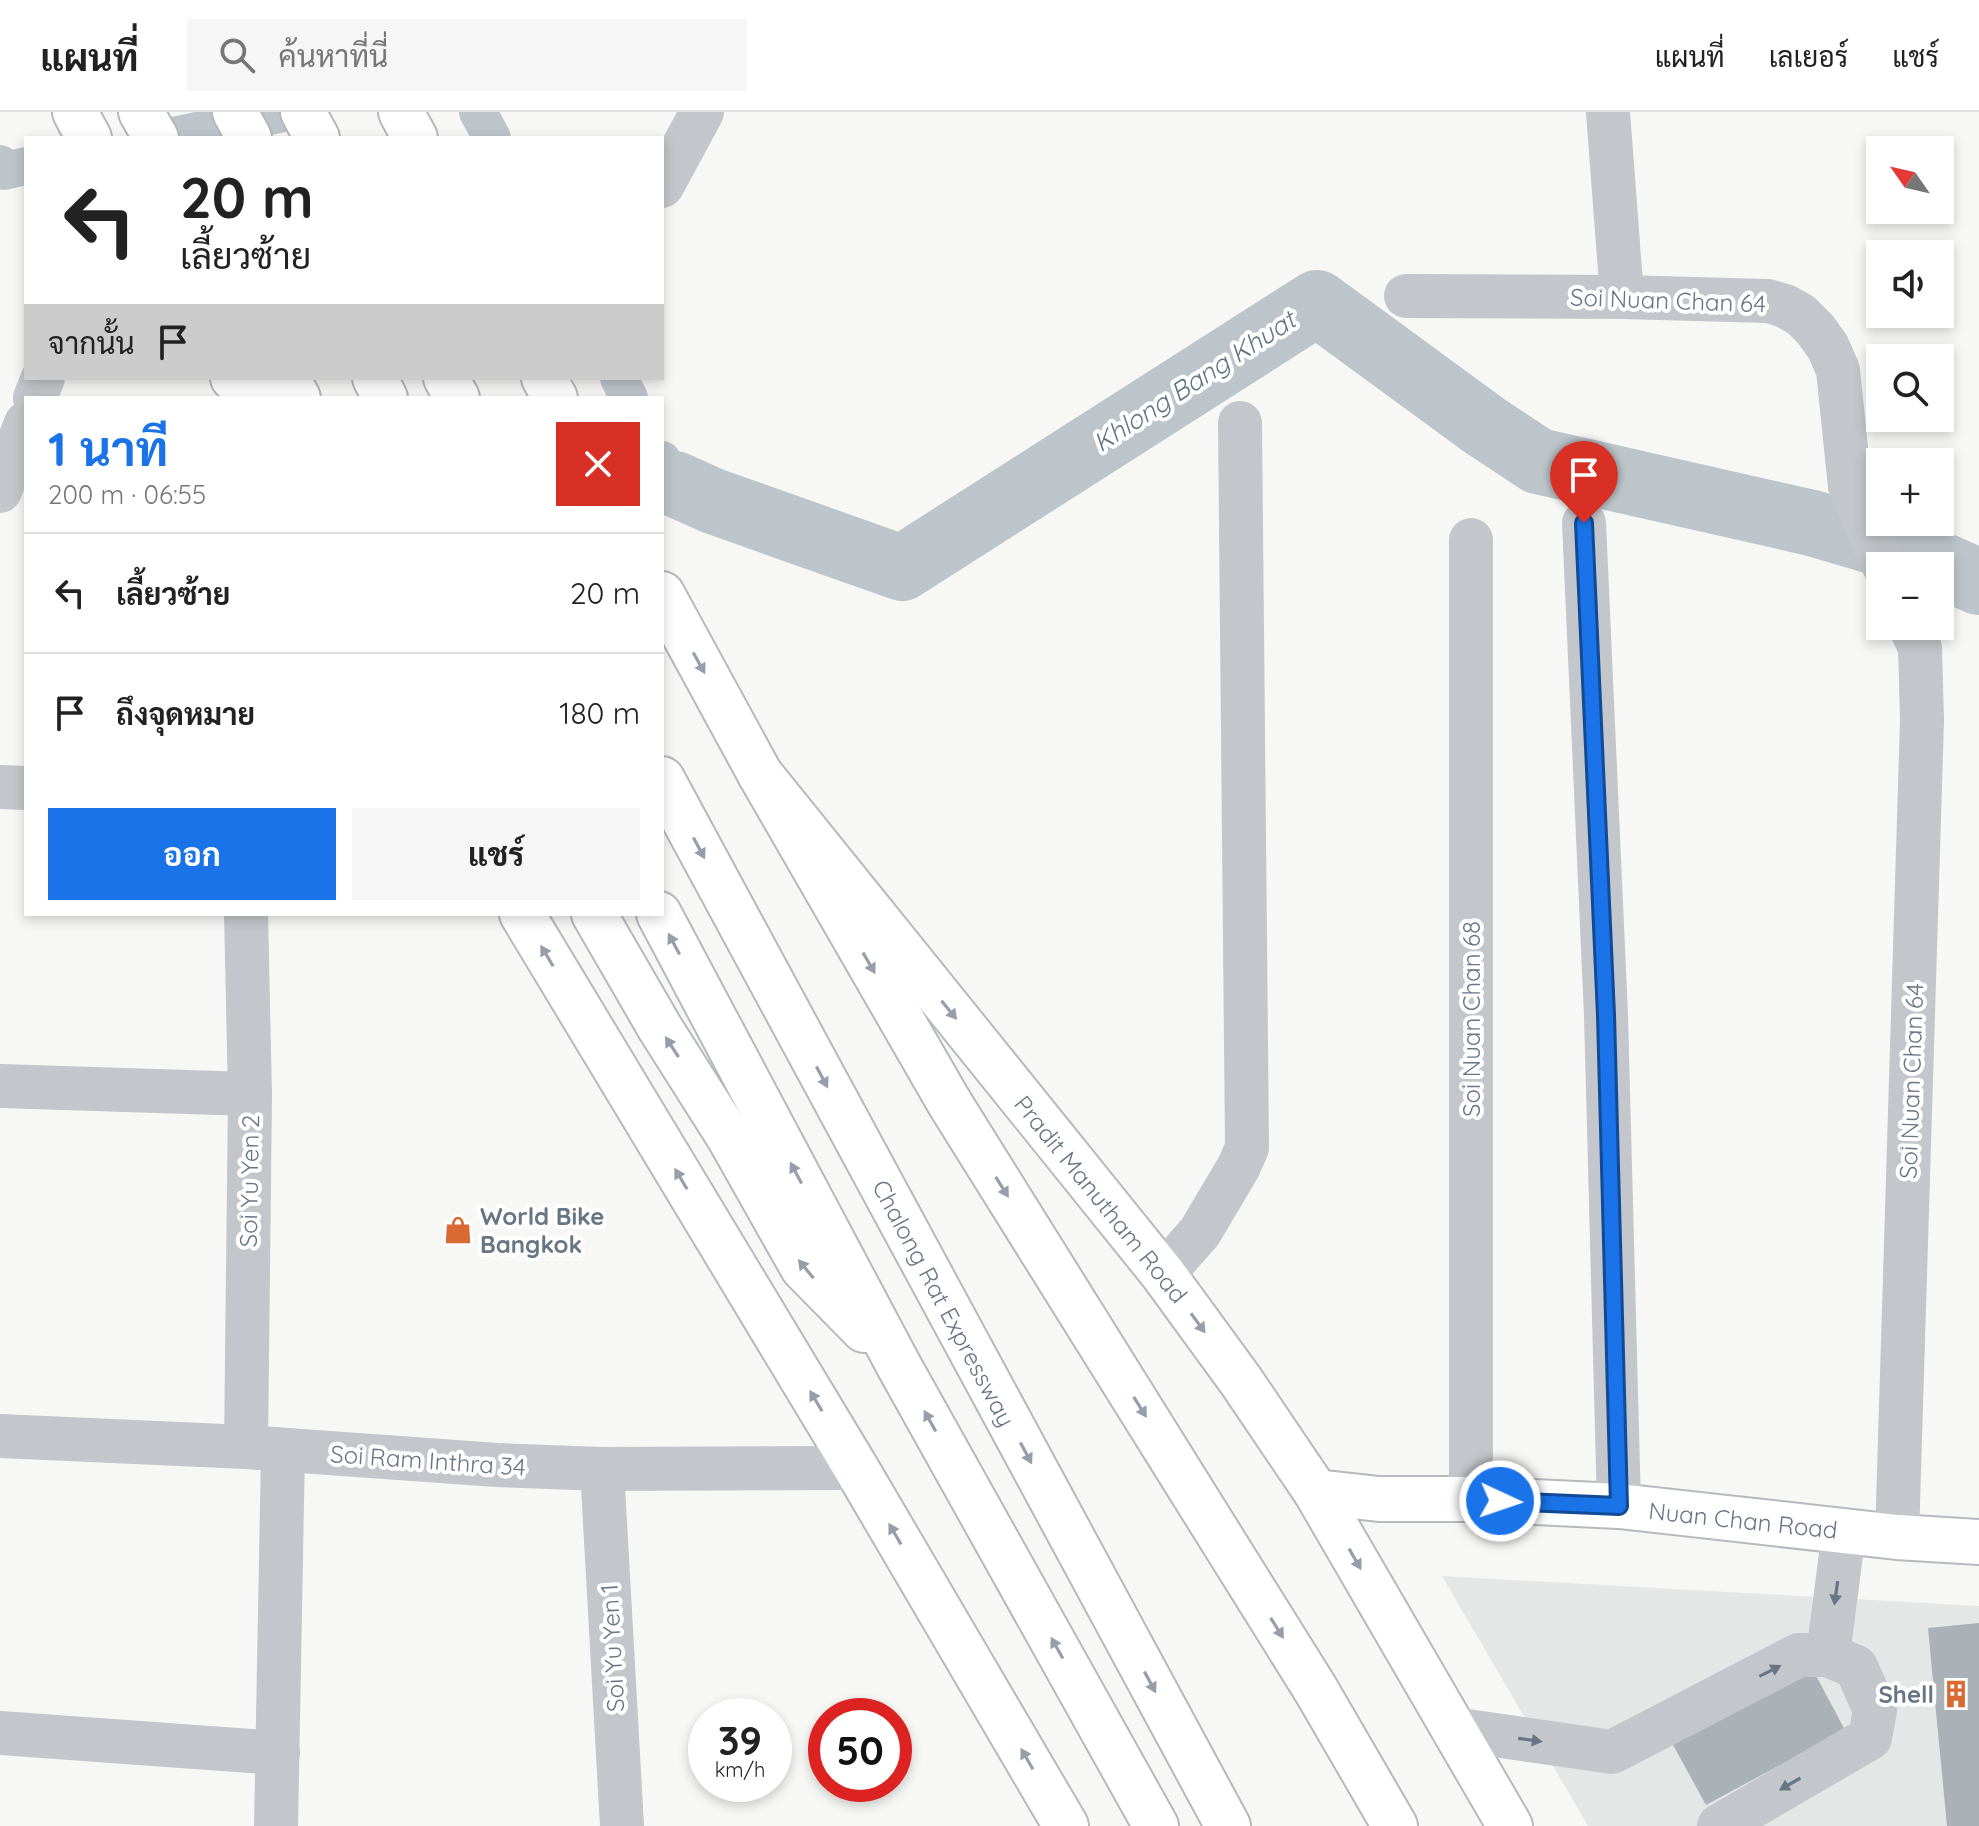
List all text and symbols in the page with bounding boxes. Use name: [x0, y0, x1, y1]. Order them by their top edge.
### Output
search box: [187, 19, 747, 91]
text: แผนที่: [40, 33, 139, 81]
icon: search: [215, 33, 259, 77]
text: ค้นหาที่นี่: [279, 37, 388, 75]
text: แผนที่: [1655, 39, 1725, 74]
text: เลเยอร์: [1769, 39, 1848, 74]
text: แชร์: [1892, 39, 1939, 74]
north arrow: [1866, 136, 1954, 224]
map controls: [1866, 136, 1954, 640]
text: 20 m: [180, 162, 314, 232]
icon: left: [48, 168, 152, 272]
text: เลี้ยวซ้าย: [180, 233, 311, 278]
button: sound: [1866, 240, 1954, 328]
street label: Soi Nuan Chan 64: [1570, 282, 1766, 318]
water label: Khlong Bang Khuat: [1087, 301, 1304, 459]
icon: arrive: [151, 320, 195, 364]
text: จากนั้น: [48, 324, 135, 362]
button: search: [1866, 344, 1954, 432]
text: 1 นาที: [48, 418, 168, 478]
button: close: [556, 422, 640, 506]
pin: [1550, 441, 1618, 523]
button: +: [1866, 448, 1954, 536]
icon: arrive: [1562, 453, 1606, 497]
text: 200 m · 06:55: [48, 478, 206, 511]
button: −: [1866, 552, 1954, 640]
icon: left: [48, 571, 92, 615]
text: 20 m: [570, 574, 640, 612]
text: เลี้ยวซ้าย: [116, 575, 230, 613]
one-way arrow: [693, 651, 706, 674]
icon: arrive: [48, 691, 92, 735]
text: 180 m: [559, 694, 640, 732]
text: ถึงจุดหมาย: [116, 695, 255, 733]
button: ออก: [48, 808, 336, 900]
button: แชร์: [352, 808, 640, 900]
one-way arrow: [692, 837, 706, 859]
street label: Soi Nuan Chan 68: [1456, 921, 1486, 1117]
one-way arrow: [668, 932, 681, 955]
one-way arrow: [540, 945, 554, 967]
one-way arrow: [862, 952, 876, 975]
street label: Soi Nuan Chan 64: [1893, 983, 1929, 1179]
one-way arrow: [941, 1000, 957, 1020]
one-way arrow: [665, 1036, 679, 1058]
one-way arrow: [815, 1066, 829, 1088]
street label: Pradit Manutham Road: [1008, 1089, 1194, 1309]
street label: Soi Yu Yen 2: [233, 1114, 265, 1248]
one-way arrow: [790, 1162, 804, 1184]
one-way arrow: [675, 1168, 689, 1190]
street label: Chalong Rat Expressway: [866, 1174, 1022, 1432]
one-way arrow: [994, 1176, 1008, 1198]
place label: World Bike Bangkok: [480, 1201, 604, 1259]
shop icon: World Bike Bangkok: [443, 1215, 473, 1245]
one-way arrow: [798, 1259, 815, 1279]
one-way arrow: [1190, 1312, 1206, 1334]
one-way arrow: [809, 1390, 823, 1412]
one-way arrow: [1132, 1397, 1147, 1418]
one-way arrow: [923, 1410, 937, 1432]
street label: Soi Ram Inthra 34: [329, 1438, 527, 1482]
one-way arrow: [1019, 1442, 1033, 1465]
position arrow: [1458, 1459, 1542, 1543]
street label: Nuan Chan Road: [1647, 1495, 1839, 1545]
one-way arrow: [888, 1523, 902, 1545]
one-way arrow: [1348, 1548, 1362, 1571]
one-way arrow: [1829, 1581, 1842, 1606]
street label: Soi Yu Yen 1: [594, 1583, 630, 1713]
one-way arrow: [1270, 1617, 1284, 1639]
one-way arrow: [1050, 1637, 1064, 1659]
one-way arrow: [1758, 1664, 1781, 1677]
one-way arrow: [1142, 1671, 1156, 1693]
place label: Shell: [1878, 1679, 1934, 1709]
building icon: Shell: [1941, 1679, 1971, 1709]
speed limit sign: 50: [808, 1698, 912, 1802]
text: 39: [718, 1715, 762, 1765]
one-way arrow: [1518, 1734, 1543, 1747]
one-way arrow: [1020, 1748, 1034, 1770]
text: km/h: [715, 1757, 765, 1782]
one-way arrow: [1779, 1777, 1801, 1791]

